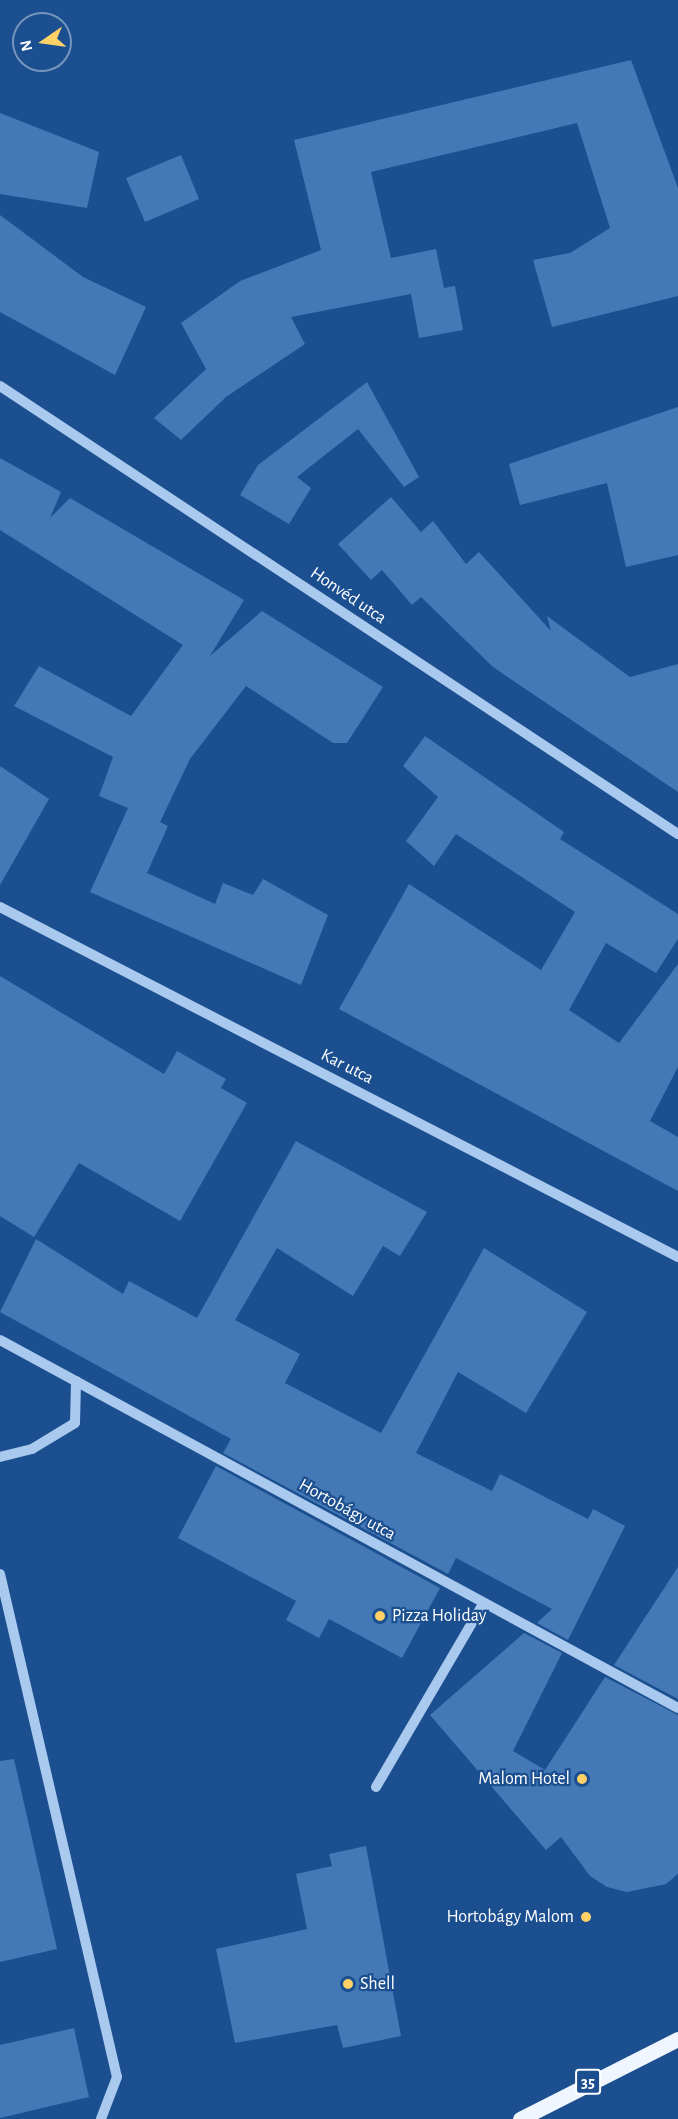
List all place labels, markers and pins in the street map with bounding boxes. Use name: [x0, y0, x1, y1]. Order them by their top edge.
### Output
place label: Pizza Holiday: [392, 1605, 487, 1627]
marker: Pizza Holiday: [373, 1609, 387, 1623]
place label: Malom Hotel: [478, 1768, 570, 1790]
marker: Malom Hotel: [575, 1772, 589, 1786]
place label: Hortobágy Malom: [446, 1906, 574, 1928]
marker: Hortobágy Malom: [579, 1910, 593, 1924]
place label: Shell: [360, 1973, 395, 1995]
marker: Shell: [341, 1977, 355, 1991]

